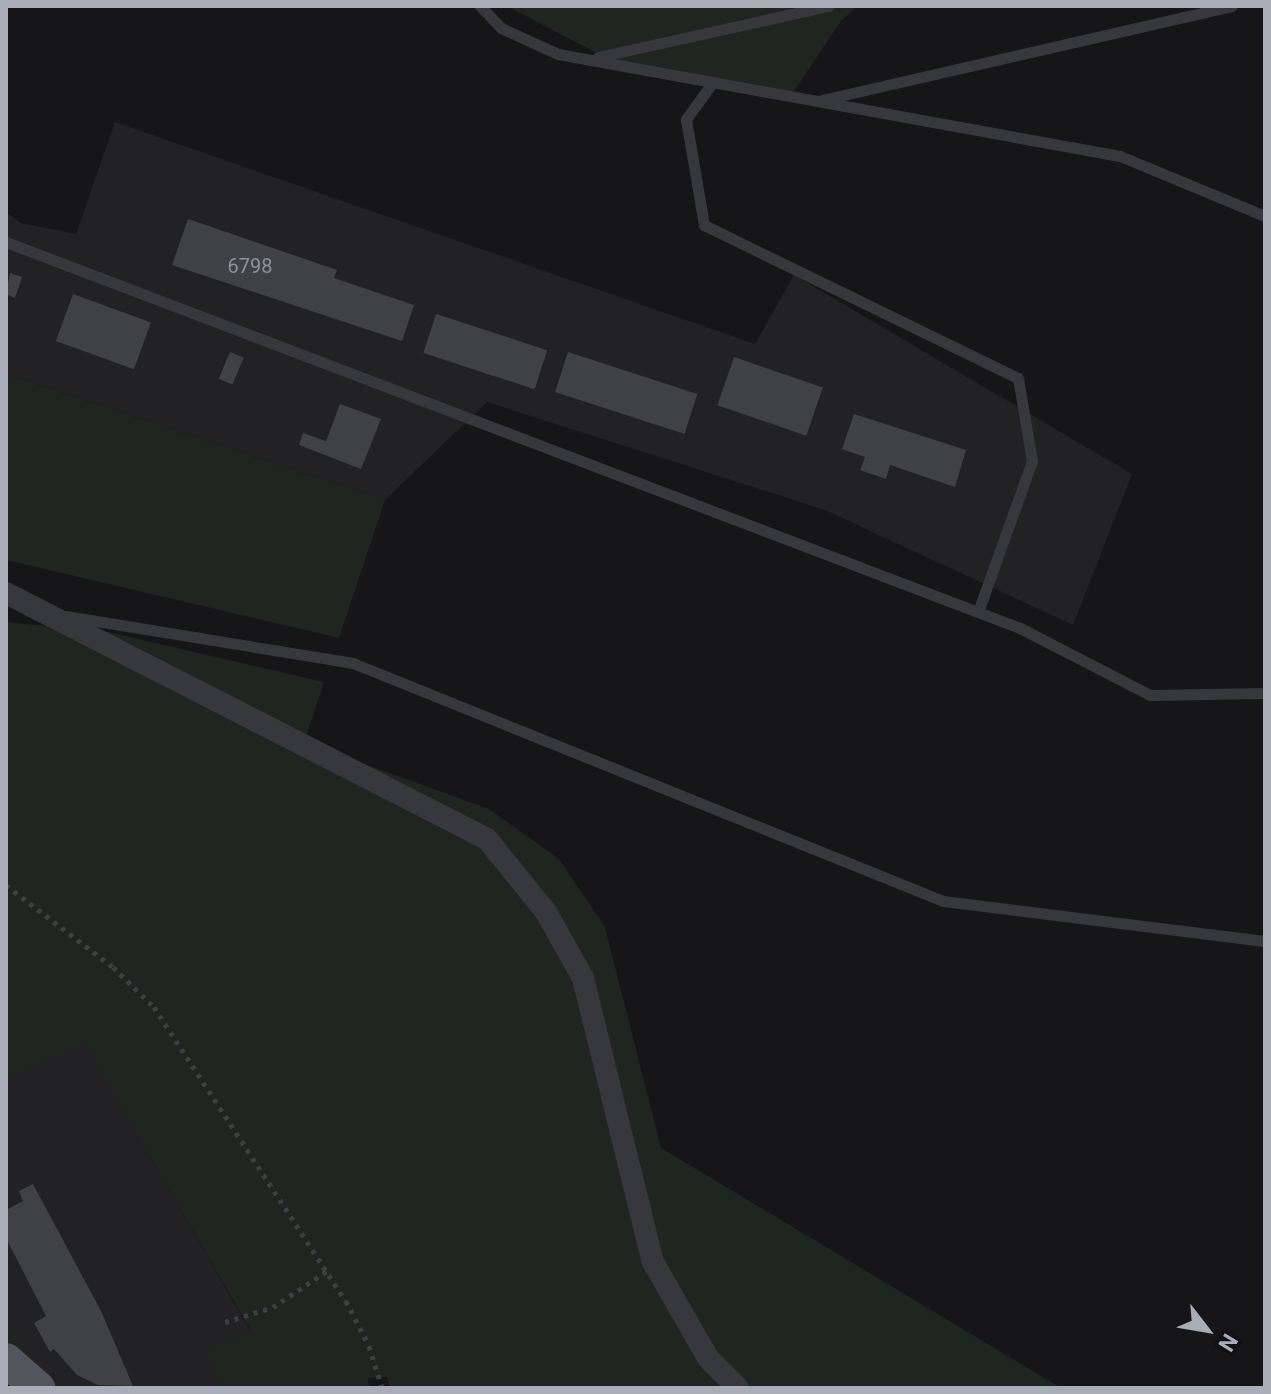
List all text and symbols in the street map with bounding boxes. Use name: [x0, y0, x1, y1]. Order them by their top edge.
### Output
house number: 6798: [228, 254, 272, 278]
north arrow: [1167, 1290, 1247, 1370]
text: N: [1213, 1330, 1243, 1356]

